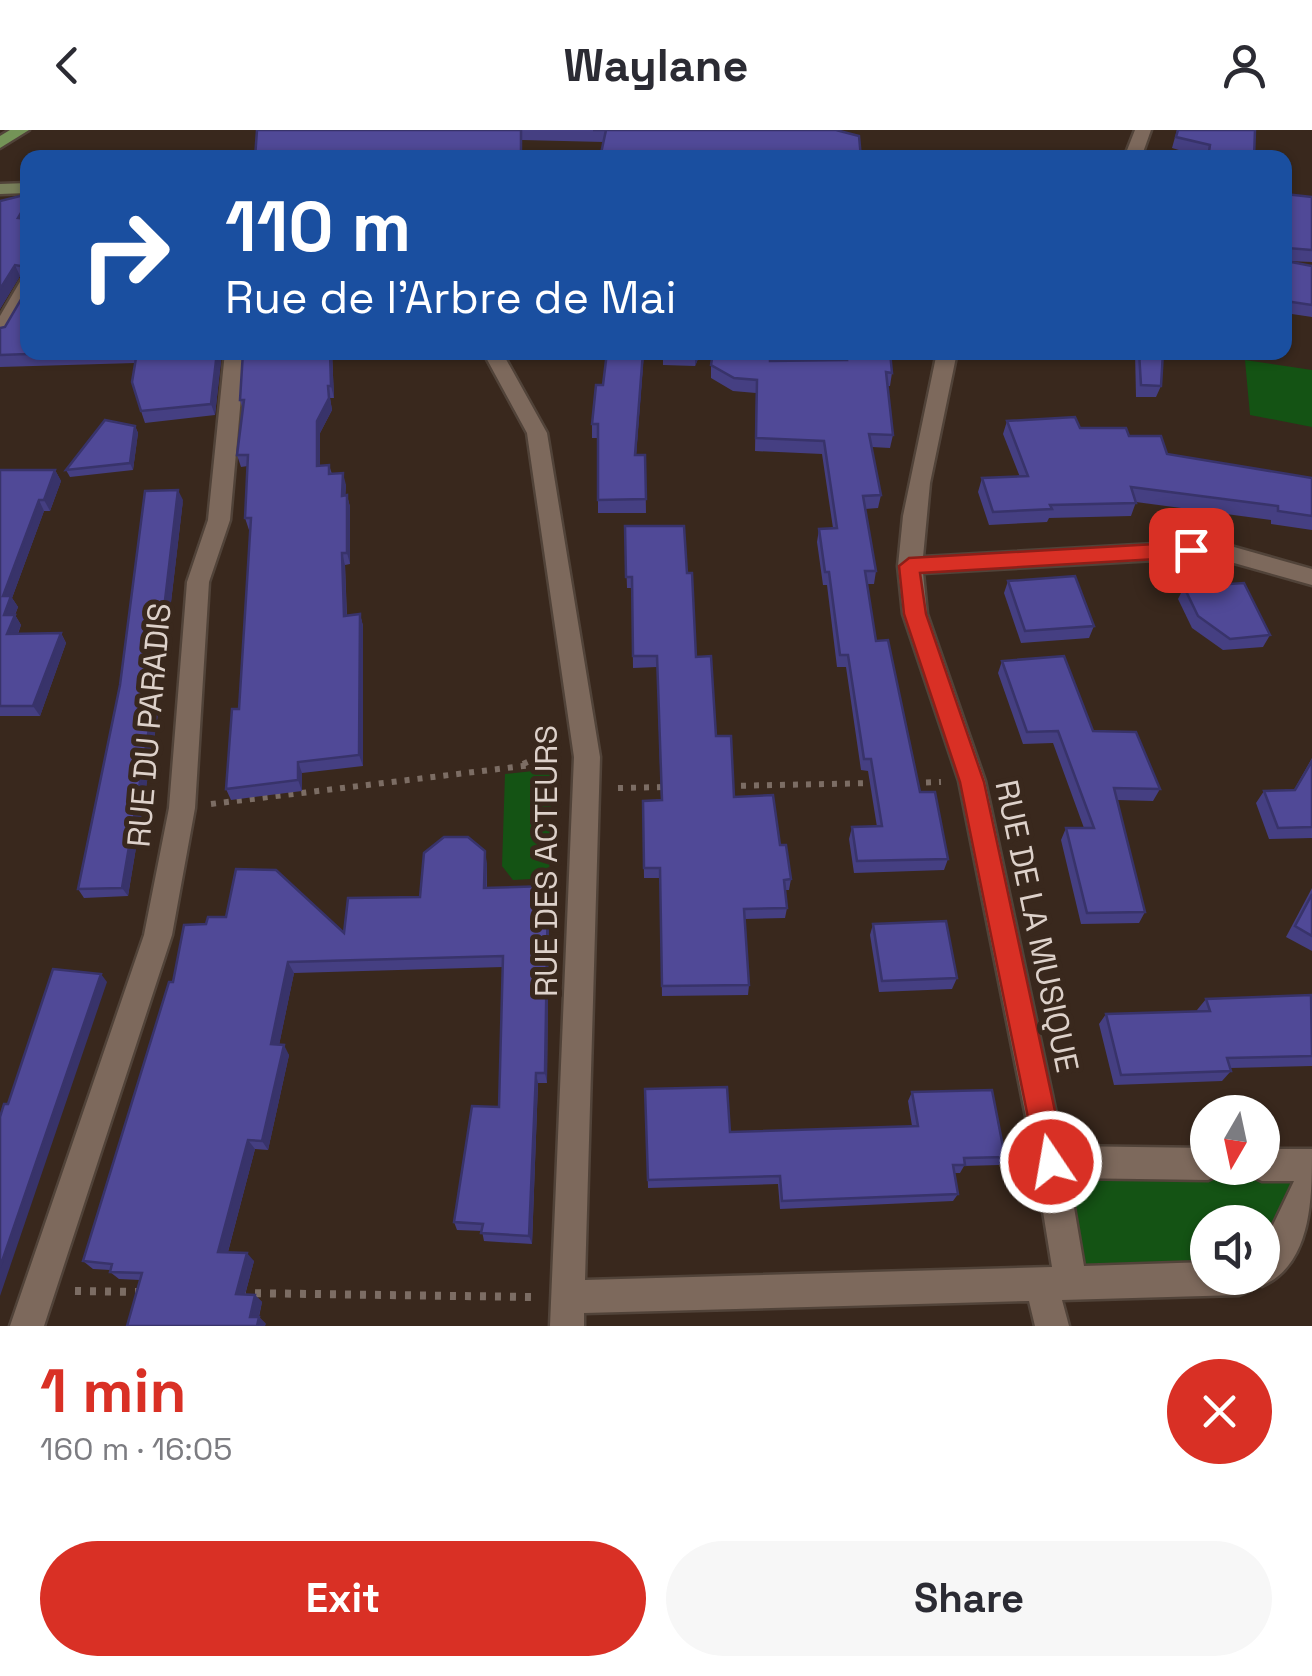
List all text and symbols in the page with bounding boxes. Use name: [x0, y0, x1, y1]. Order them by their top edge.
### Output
text: Waylane: [564, 37, 748, 94]
icon: back: [40, 38, 95, 93]
icon: person: [1217, 38, 1272, 93]
text: 110 m: [225, 182, 411, 271]
icon: right: [60, 190, 190, 320]
text: Rue de l'Arbre de Mai: [225, 269, 676, 326]
pin: [1149, 508, 1234, 593]
icon: arrive: [1164, 523, 1219, 578]
street label: RUE DU PARADIS: [118, 601, 180, 849]
street label: RUE DES ACTEURS: [526, 725, 566, 997]
street label: RUE DE LA MUSIQUE: [986, 776, 1088, 1076]
north arrow: [1190, 1095, 1280, 1185]
map controls: [1190, 1095, 1280, 1295]
position arrow: [999, 1110, 1103, 1214]
button: sound: [1190, 1205, 1280, 1295]
text: 1 min: [40, 1353, 187, 1430]
button: close: [1167, 1359, 1272, 1464]
text: 160 m · 16:05: [40, 1429, 232, 1469]
button: Exit: [40, 1541, 646, 1656]
button: Share: [666, 1541, 1272, 1656]

